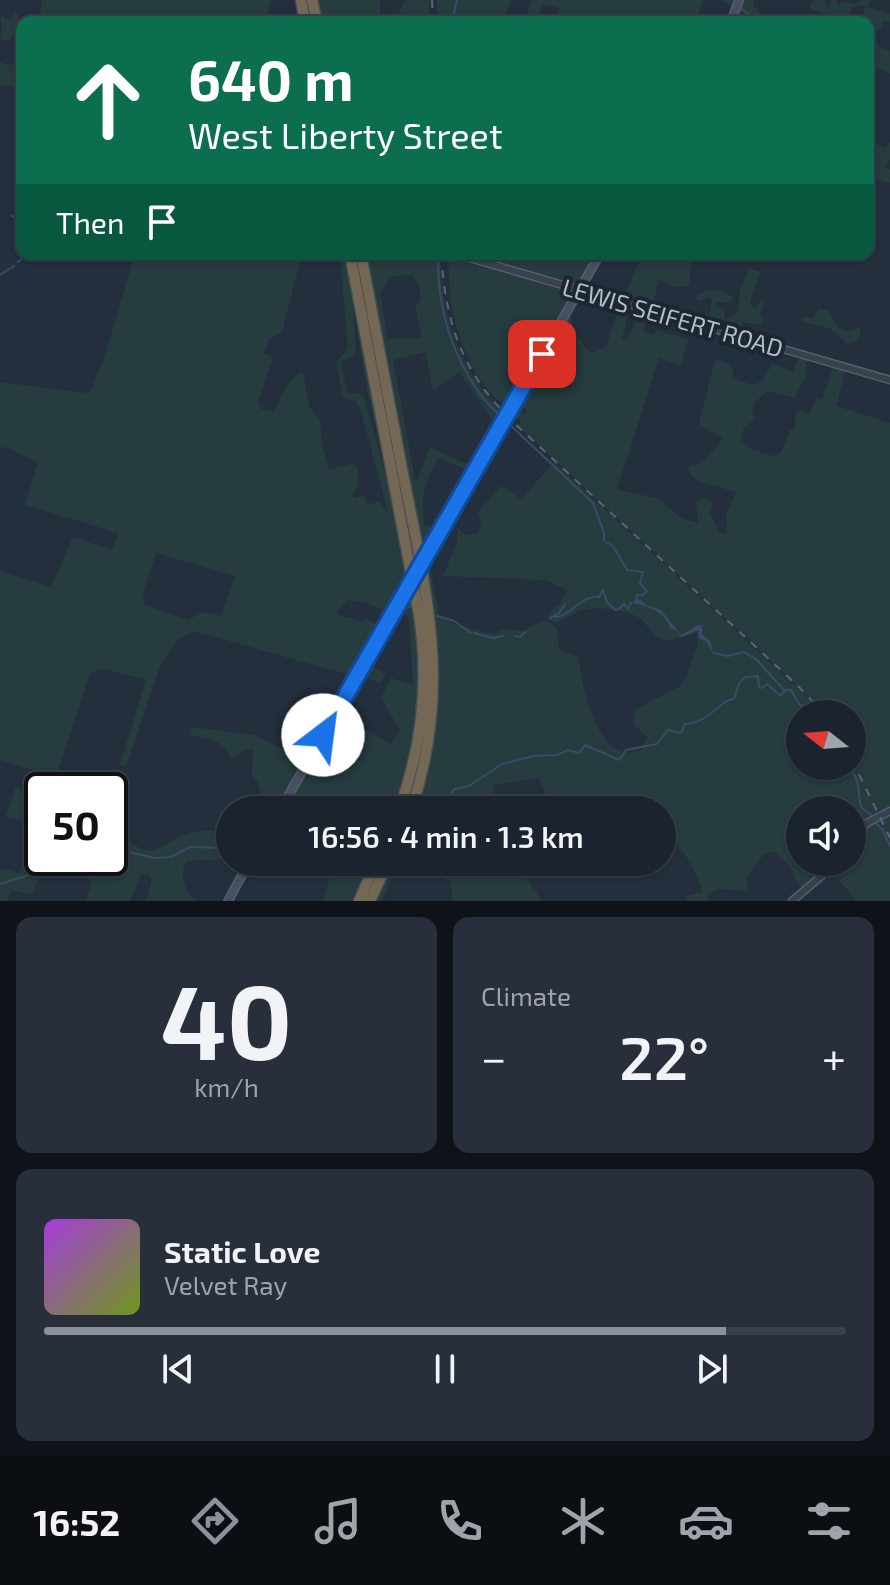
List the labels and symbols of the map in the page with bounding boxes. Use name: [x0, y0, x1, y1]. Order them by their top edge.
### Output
street label: LEWIS SEIFERT ROAD: [559, 272, 787, 362]
pin: [508, 320, 576, 388]
position arrow: [281, 693, 365, 777]
north arrow: [786, 700, 866, 780]
speed limit sign: 50: [24, 772, 128, 876]

